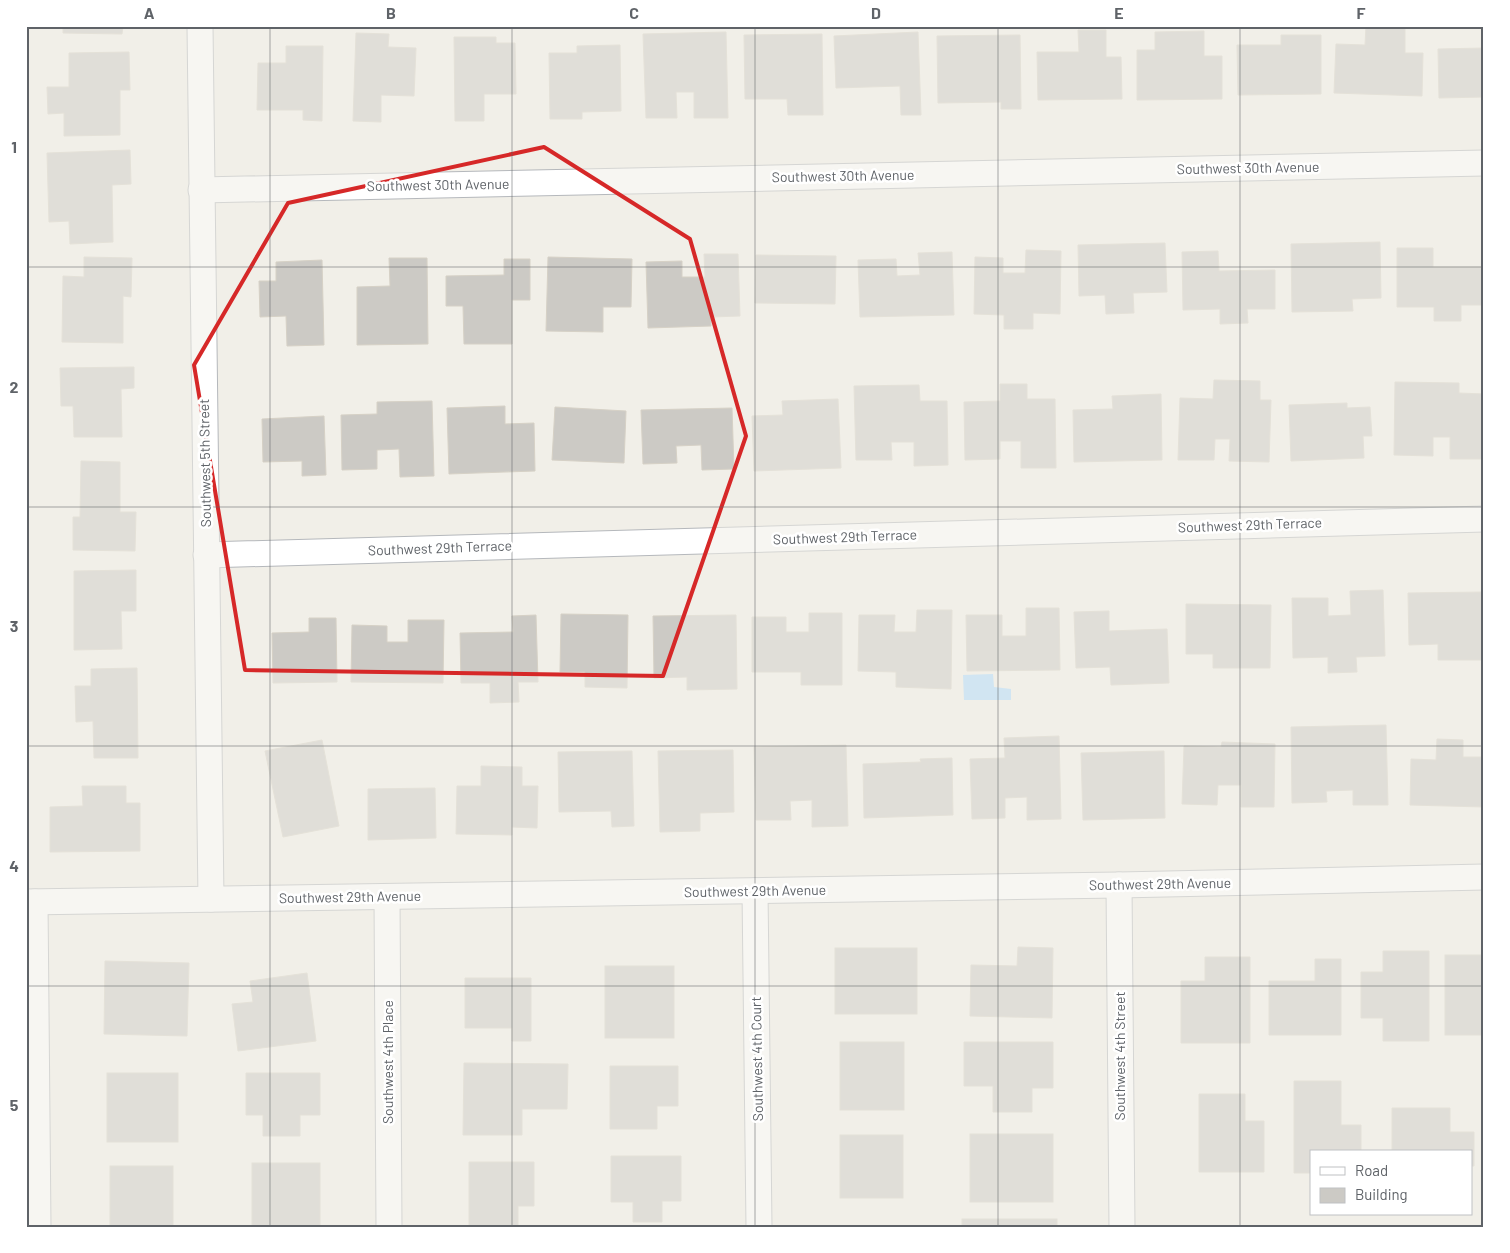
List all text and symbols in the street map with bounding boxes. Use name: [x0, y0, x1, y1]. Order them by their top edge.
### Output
text: A: [144, 3, 155, 22]
text: B: [386, 3, 396, 22]
text: C: [629, 3, 639, 22]
text: D: [871, 3, 881, 22]
text: E: [1114, 3, 1124, 22]
text: F: [1357, 3, 1366, 22]
text: 1: [11, 137, 17, 156]
street label: Southwest 30th Avenue: [1177, 158, 1319, 177]
street label: Southwest 30th Avenue: [772, 166, 914, 185]
street label: Southwest 30th Avenue: [367, 175, 509, 194]
text: 2: [10, 377, 19, 396]
street label: Southwest 5th Street: [195, 399, 214, 527]
street label: Southwest 29th Terrace: [1178, 513, 1322, 536]
street label: Southwest 29th Terrace: [773, 525, 917, 548]
street label: Southwest 29th Terrace: [368, 536, 512, 559]
text: 3: [10, 616, 18, 635]
text: 4: [9, 856, 19, 875]
street label: Southwest 29th Avenue: [1089, 874, 1231, 893]
street label: Southwest 29th Avenue: [684, 881, 826, 900]
street label: Southwest 29th Avenue: [279, 887, 421, 906]
street label: Southwest 4th Street: [1111, 991, 1128, 1121]
street label: Southwest 4th Court: [747, 996, 766, 1122]
street label: Southwest 4th Place: [379, 1000, 396, 1124]
text: 5: [10, 1095, 19, 1114]
legend: [1310, 1150, 1472, 1216]
text: Road: [1355, 1161, 1388, 1179]
text: Building: [1355, 1185, 1408, 1203]

